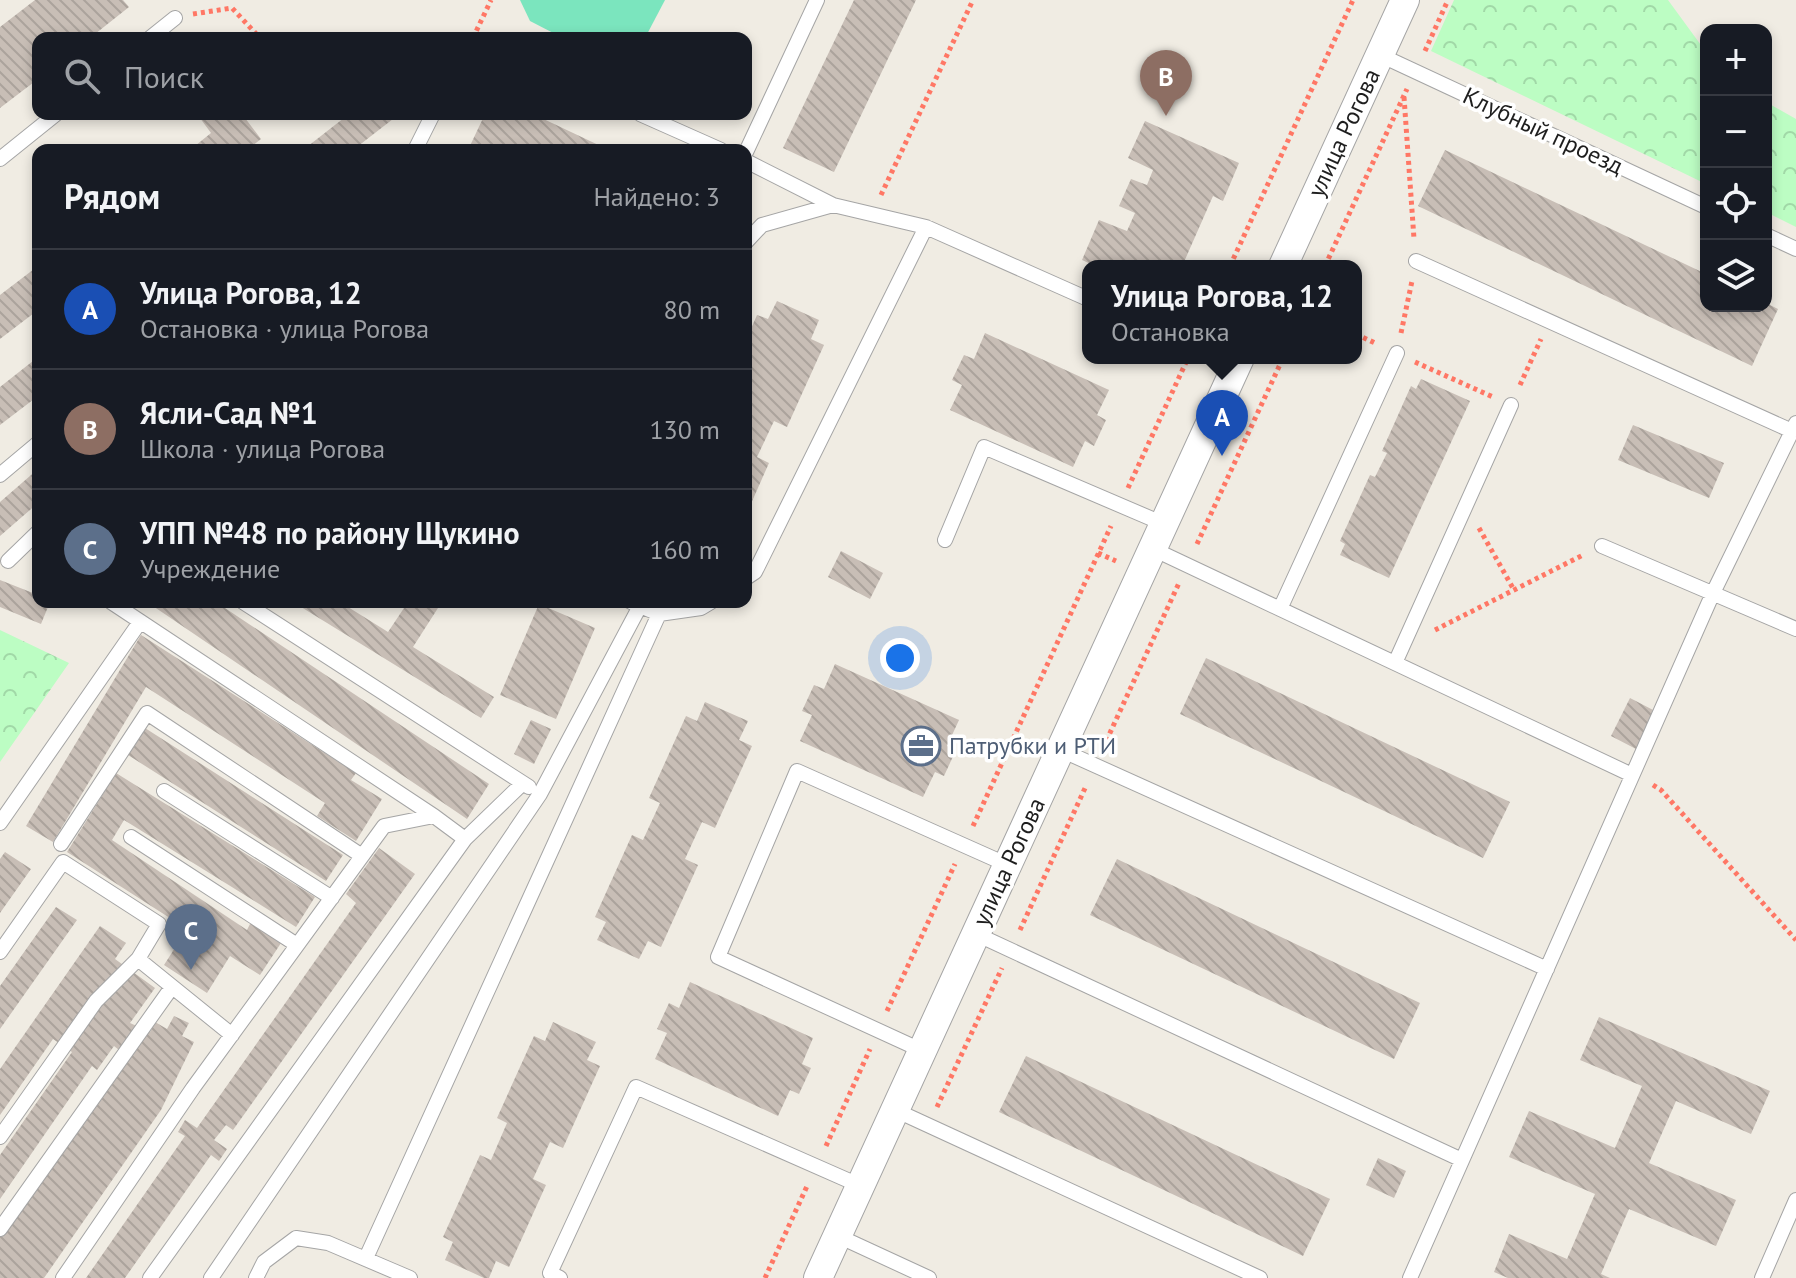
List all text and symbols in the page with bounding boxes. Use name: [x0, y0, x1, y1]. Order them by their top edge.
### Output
map controls: [1700, 24, 1772, 312]
button: +: [1700, 24, 1772, 96]
search box: [32, 32, 752, 120]
pin: B: [1140, 50, 1192, 116]
icon: search: [60, 54, 104, 98]
text: Поиск: [124, 57, 204, 96]
street label: улица Рогова: [1300, 64, 1387, 202]
street label: Клубный проезд: [1458, 80, 1628, 181]
button: −: [1700, 96, 1772, 168]
button: locate: [1700, 168, 1772, 240]
text: Рядом: [64, 174, 160, 218]
text: Найдено: 3: [593, 180, 720, 213]
button: layers: [1700, 240, 1772, 312]
popup: [1082, 260, 1362, 364]
text: Улица Рогова, 12: [140, 273, 362, 312]
text: Улица Рогова, 12: [1111, 276, 1333, 315]
text: A: [82, 293, 98, 326]
text: 80 m: [664, 293, 720, 326]
text: Остановка · улица Рогова: [140, 312, 429, 345]
text: Остановка: [1111, 315, 1230, 348]
pin: A: [1196, 390, 1248, 456]
text: Ясли-Сад №1: [140, 393, 318, 432]
text: B: [82, 413, 98, 446]
text: 130 m: [649, 413, 720, 446]
text: Школа · улица Рогова: [140, 432, 385, 465]
text: УПП №48 по району Щукино: [140, 513, 520, 552]
text: C: [83, 533, 97, 566]
text: 160 m: [649, 533, 720, 566]
text: Учреждение: [140, 552, 280, 585]
your location: [880, 638, 920, 678]
office icon: Патрубки и РТИ: [900, 725, 942, 767]
place label: Патрубки и РТИ: [949, 730, 1116, 761]
street label: улица Рогова: [965, 793, 1052, 931]
pin: C: [165, 904, 217, 970]

